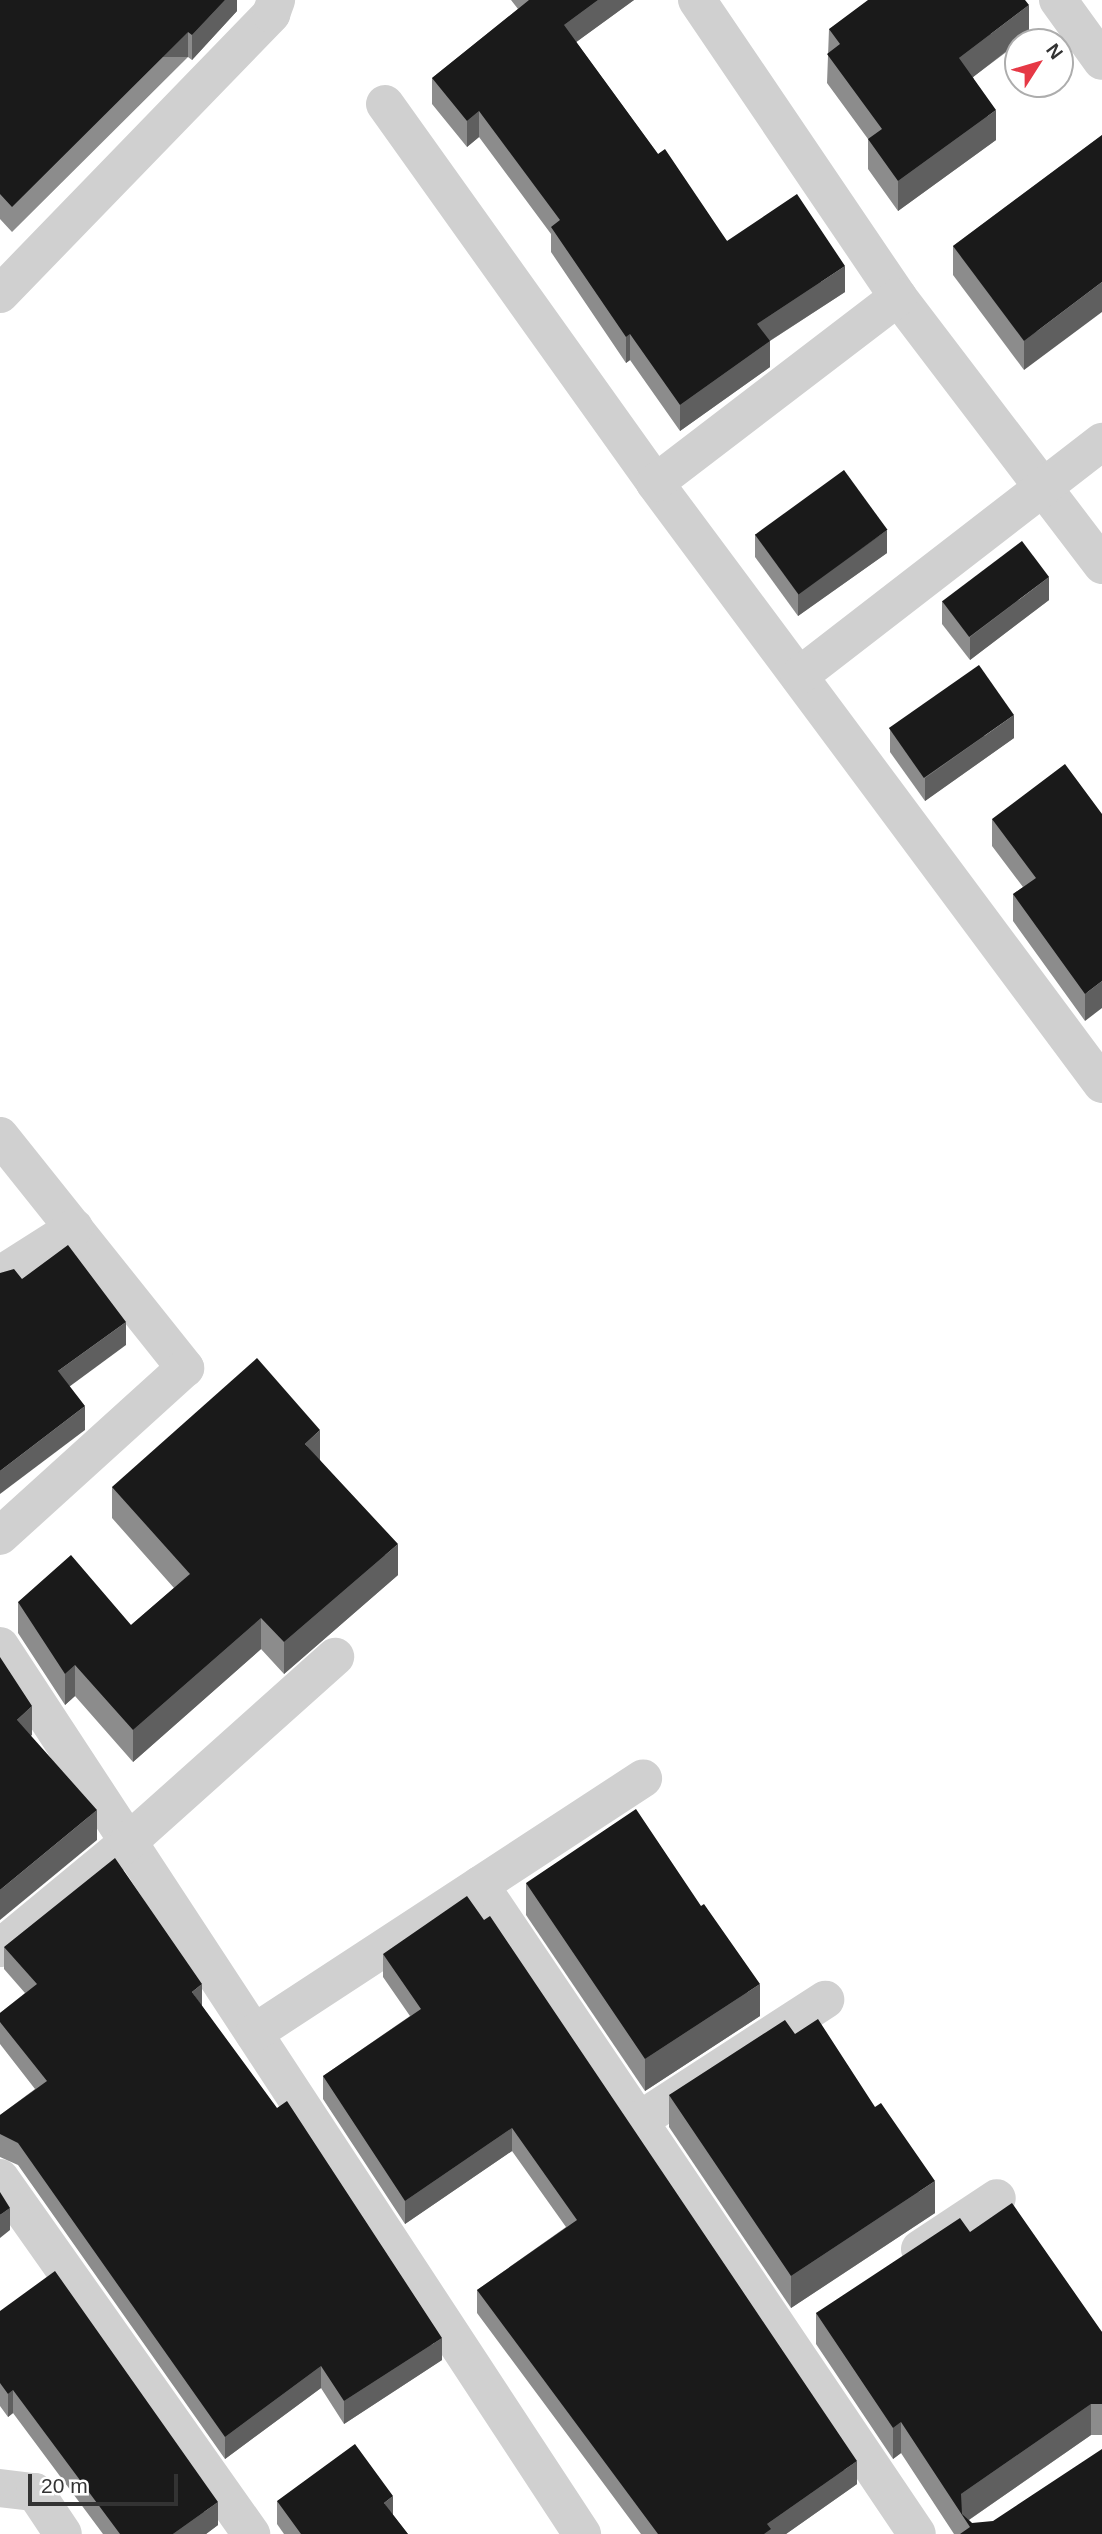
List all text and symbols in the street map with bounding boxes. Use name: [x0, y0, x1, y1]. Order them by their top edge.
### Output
north arrow: [1004, 28, 1074, 98]
text: N: [1042, 39, 1067, 63]
scale bar: [32, 2460, 182, 2504]
text: 20 m: [41, 2474, 88, 2497]

